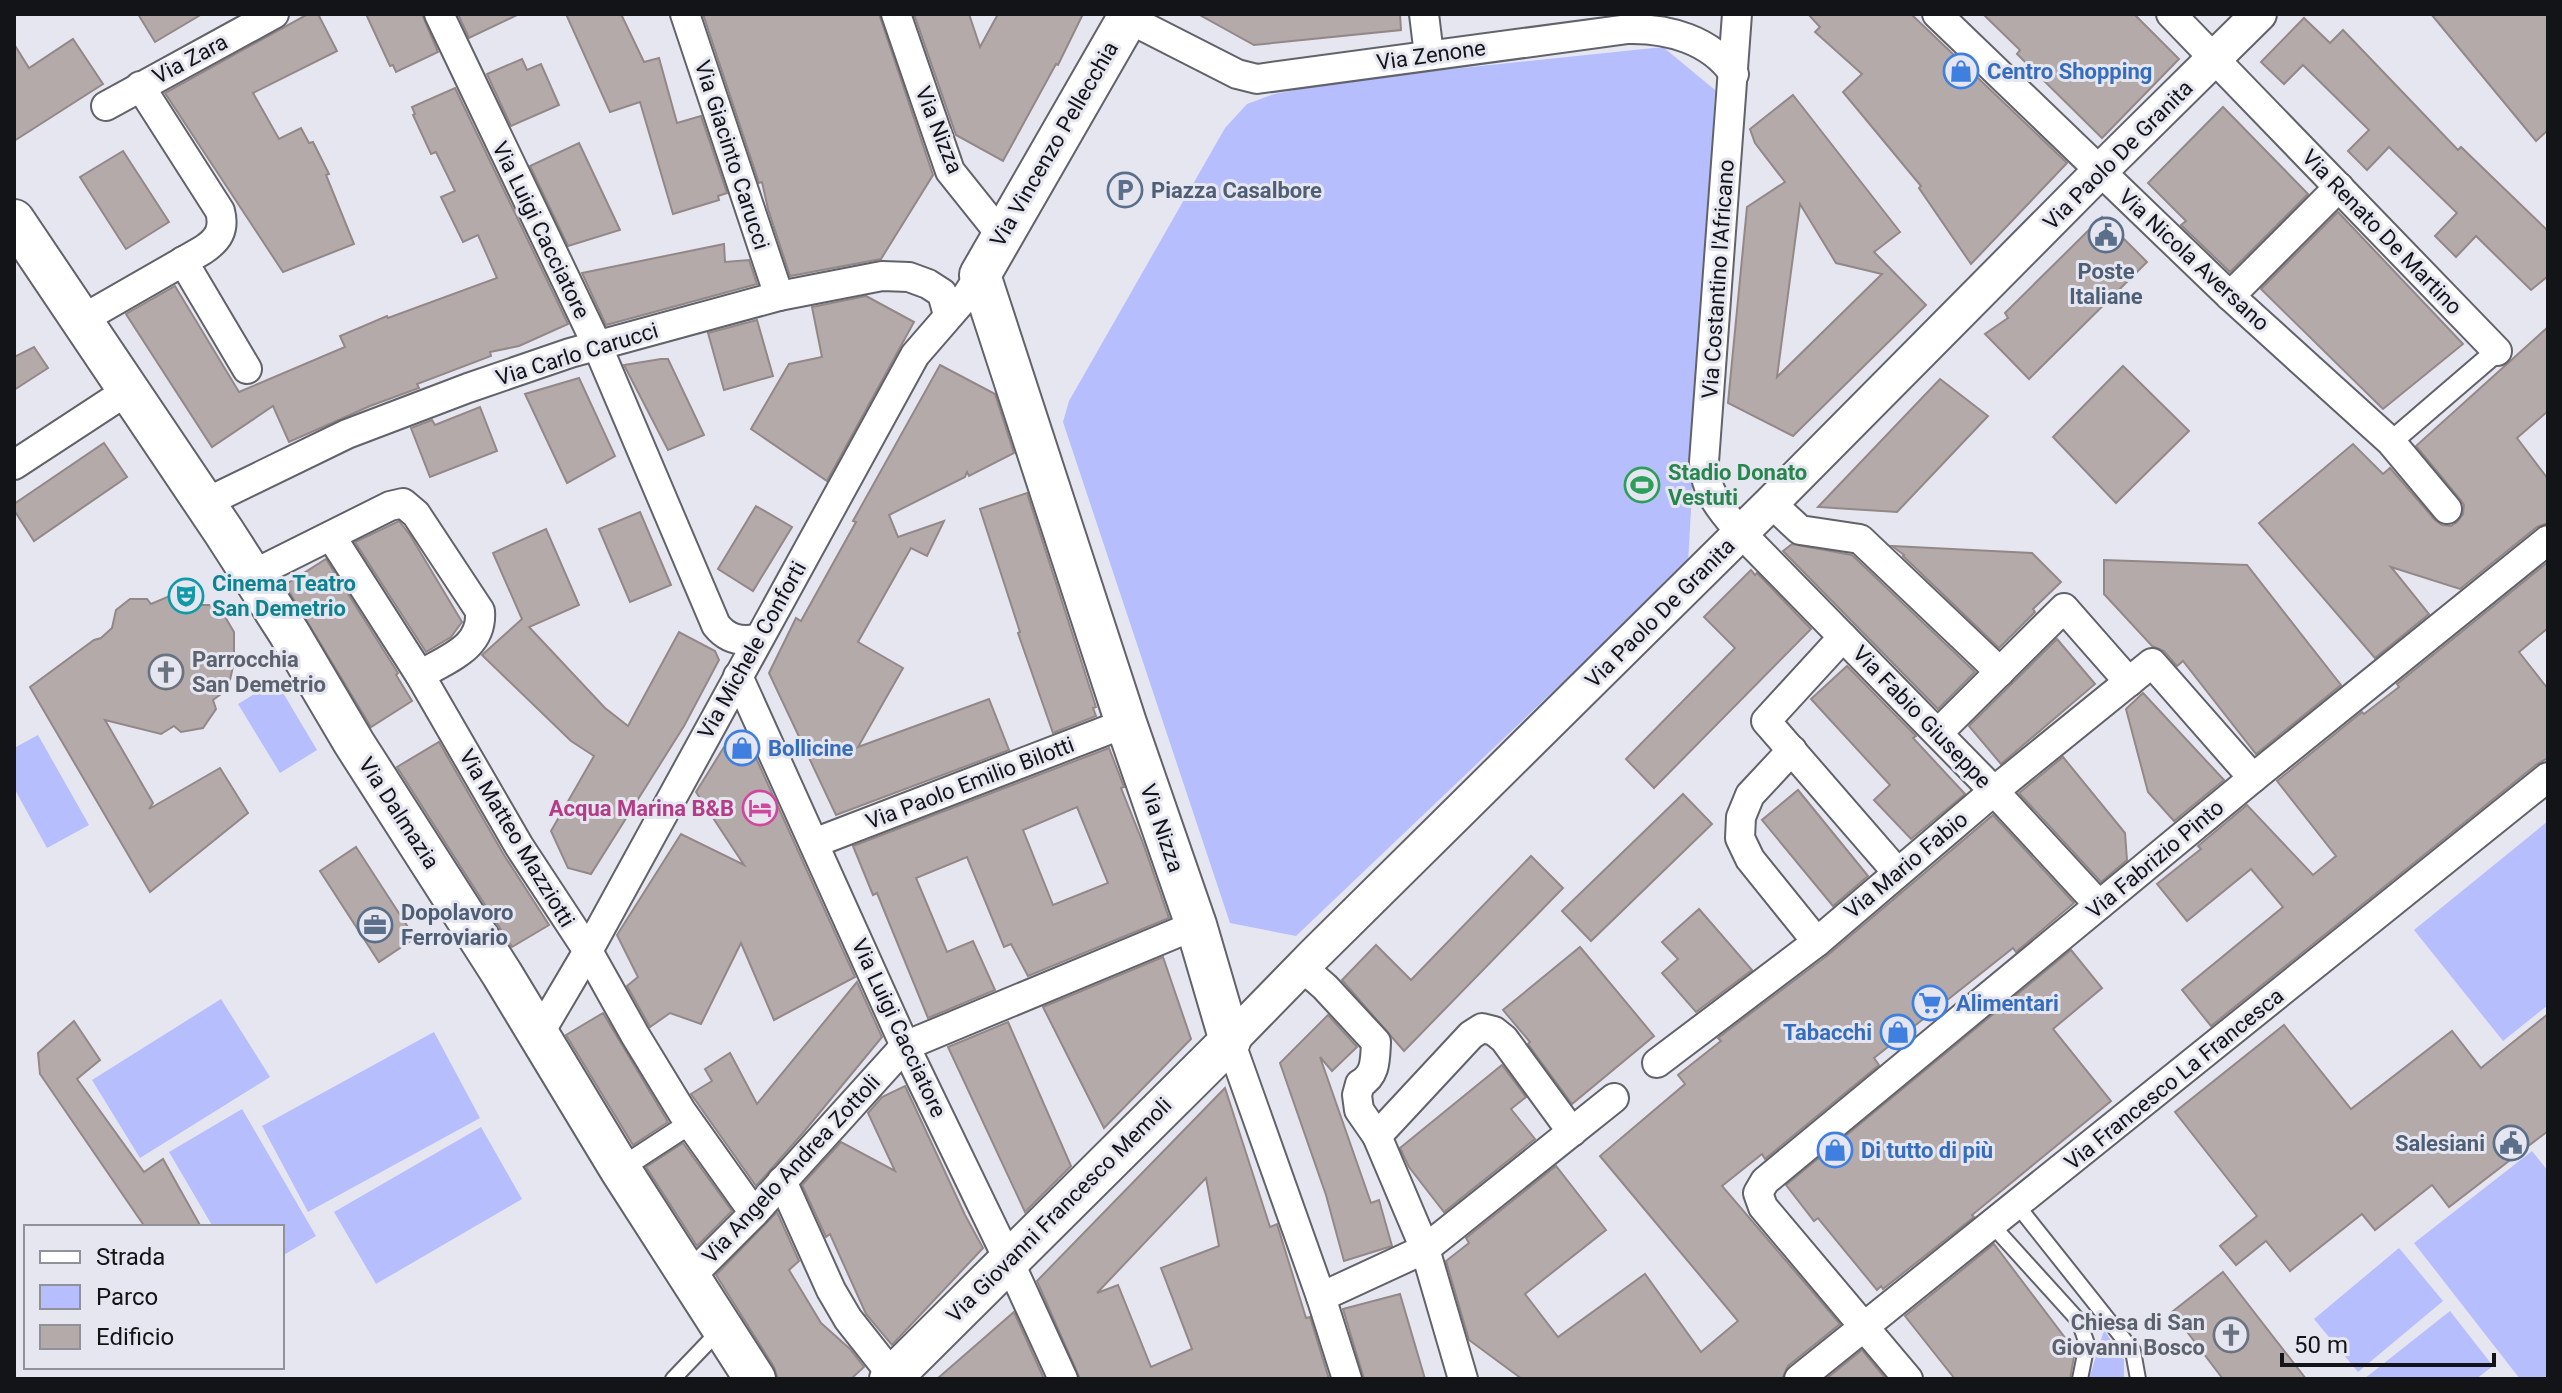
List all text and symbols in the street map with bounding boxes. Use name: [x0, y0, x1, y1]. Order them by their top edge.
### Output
street label: Via Zara: [148, 29, 232, 89]
street label: Via Zenone: [1375, 35, 1487, 75]
street label: Via Vincenzo Pellecchia: [985, 37, 1123, 251]
shop icon: Centro Shopping: [1942, 52, 1980, 90]
street label: Via Giacinto Carucci: [690, 57, 774, 253]
place label: Centro Shopping: [1987, 59, 2152, 84]
street label: Via Paolo De Granita: [2038, 75, 2198, 235]
street label: Via Nizza: [910, 83, 968, 177]
street label: Via Luigi Cacciatore: [487, 137, 595, 323]
street label: Via Renato De Martino: [2297, 145, 2467, 319]
street label: Via Costantino l'Africano: [1697, 158, 1739, 400]
parking icon: Piazza Casalbore: [1106, 171, 1144, 209]
place label: Piazza Casalbore: [1151, 178, 1322, 203]
street label: Via Nicola Aversano: [2114, 184, 2274, 336]
public building icon: Poste Italiane: [2087, 216, 2125, 254]
place label: Poste Italiane: [2069, 259, 2143, 309]
street label: Via Carlo Carucci: [493, 317, 661, 391]
place label: Stadio Donato Vestuti: [1668, 460, 1807, 510]
sports icon: Stadio Donato Vestuti: [1623, 466, 1661, 504]
street label: Via Paolo De Granita: [1580, 533, 1740, 693]
street label: Via Michele Conforti: [693, 557, 811, 743]
place label: Cinema Teatro San Demetrio: [212, 571, 356, 621]
theatre icon: Cinema Teatro San Demetrio: [167, 577, 205, 615]
street label: Via Fabio Giuseppe: [1848, 641, 1996, 793]
place label: Parrocchia San Demetrio: [192, 647, 326, 697]
church icon: Parrocchia San Demetrio: [147, 653, 185, 691]
shop icon: Bollicine: [723, 729, 761, 767]
street label: Via Paolo Emilio Bilotti: [862, 732, 1078, 834]
place label: Bollicine: [768, 736, 854, 761]
street label: Via Matteo Mazziotti: [454, 745, 580, 931]
street label: Via Dalmazia: [354, 753, 444, 873]
street label: Via Nizza: [1135, 781, 1189, 875]
hotel icon: Acqua Marina B&B: [741, 789, 779, 827]
street label: Via Fabrizio Pinto: [2082, 795, 2228, 923]
place label: Acqua Marina B&B: [549, 796, 734, 821]
street label: Via Mario Fabio: [1839, 806, 1973, 924]
place label: Dopolavoro Ferroviario: [401, 900, 513, 950]
office icon: Dopolavoro Ferroviario: [356, 906, 394, 944]
street label: Via Luigi Cacciatore: [847, 935, 951, 1121]
street label: Via Francesco La Francesca: [2060, 983, 2288, 1175]
supermarket icon: Alimentari: [1911, 984, 1949, 1022]
place label: Alimentari: [1956, 991, 2059, 1016]
shop icon: Tabacchi: [1879, 1013, 1917, 1051]
place label: Tabacchi: [1783, 1020, 1872, 1045]
street label: Via Angelo Andrea Zottoli: [697, 1069, 885, 1269]
street label: Via Giovanni Francesco Memoli: [941, 1092, 1177, 1328]
public building icon: Salesiani: [2492, 1124, 2530, 1162]
shop icon: Di tutto di più: [1816, 1131, 1854, 1169]
place label: Salesiani: [2395, 1131, 2485, 1156]
place label: Di tutto di più: [1861, 1138, 1993, 1163]
legend: [24, 1225, 284, 1369]
text: Strada: [96, 1243, 165, 1271]
text: Parco: [96, 1283, 158, 1311]
place label: Chiesa di San Giovanni Bosco: [2052, 1310, 2205, 1360]
church icon: Chiesa di San Giovanni Bosco: [2212, 1316, 2250, 1354]
scale bar: [2282, 1317, 2494, 1367]
text: Edificio: [96, 1323, 174, 1351]
text: 50 m: [2294, 1331, 2348, 1359]

